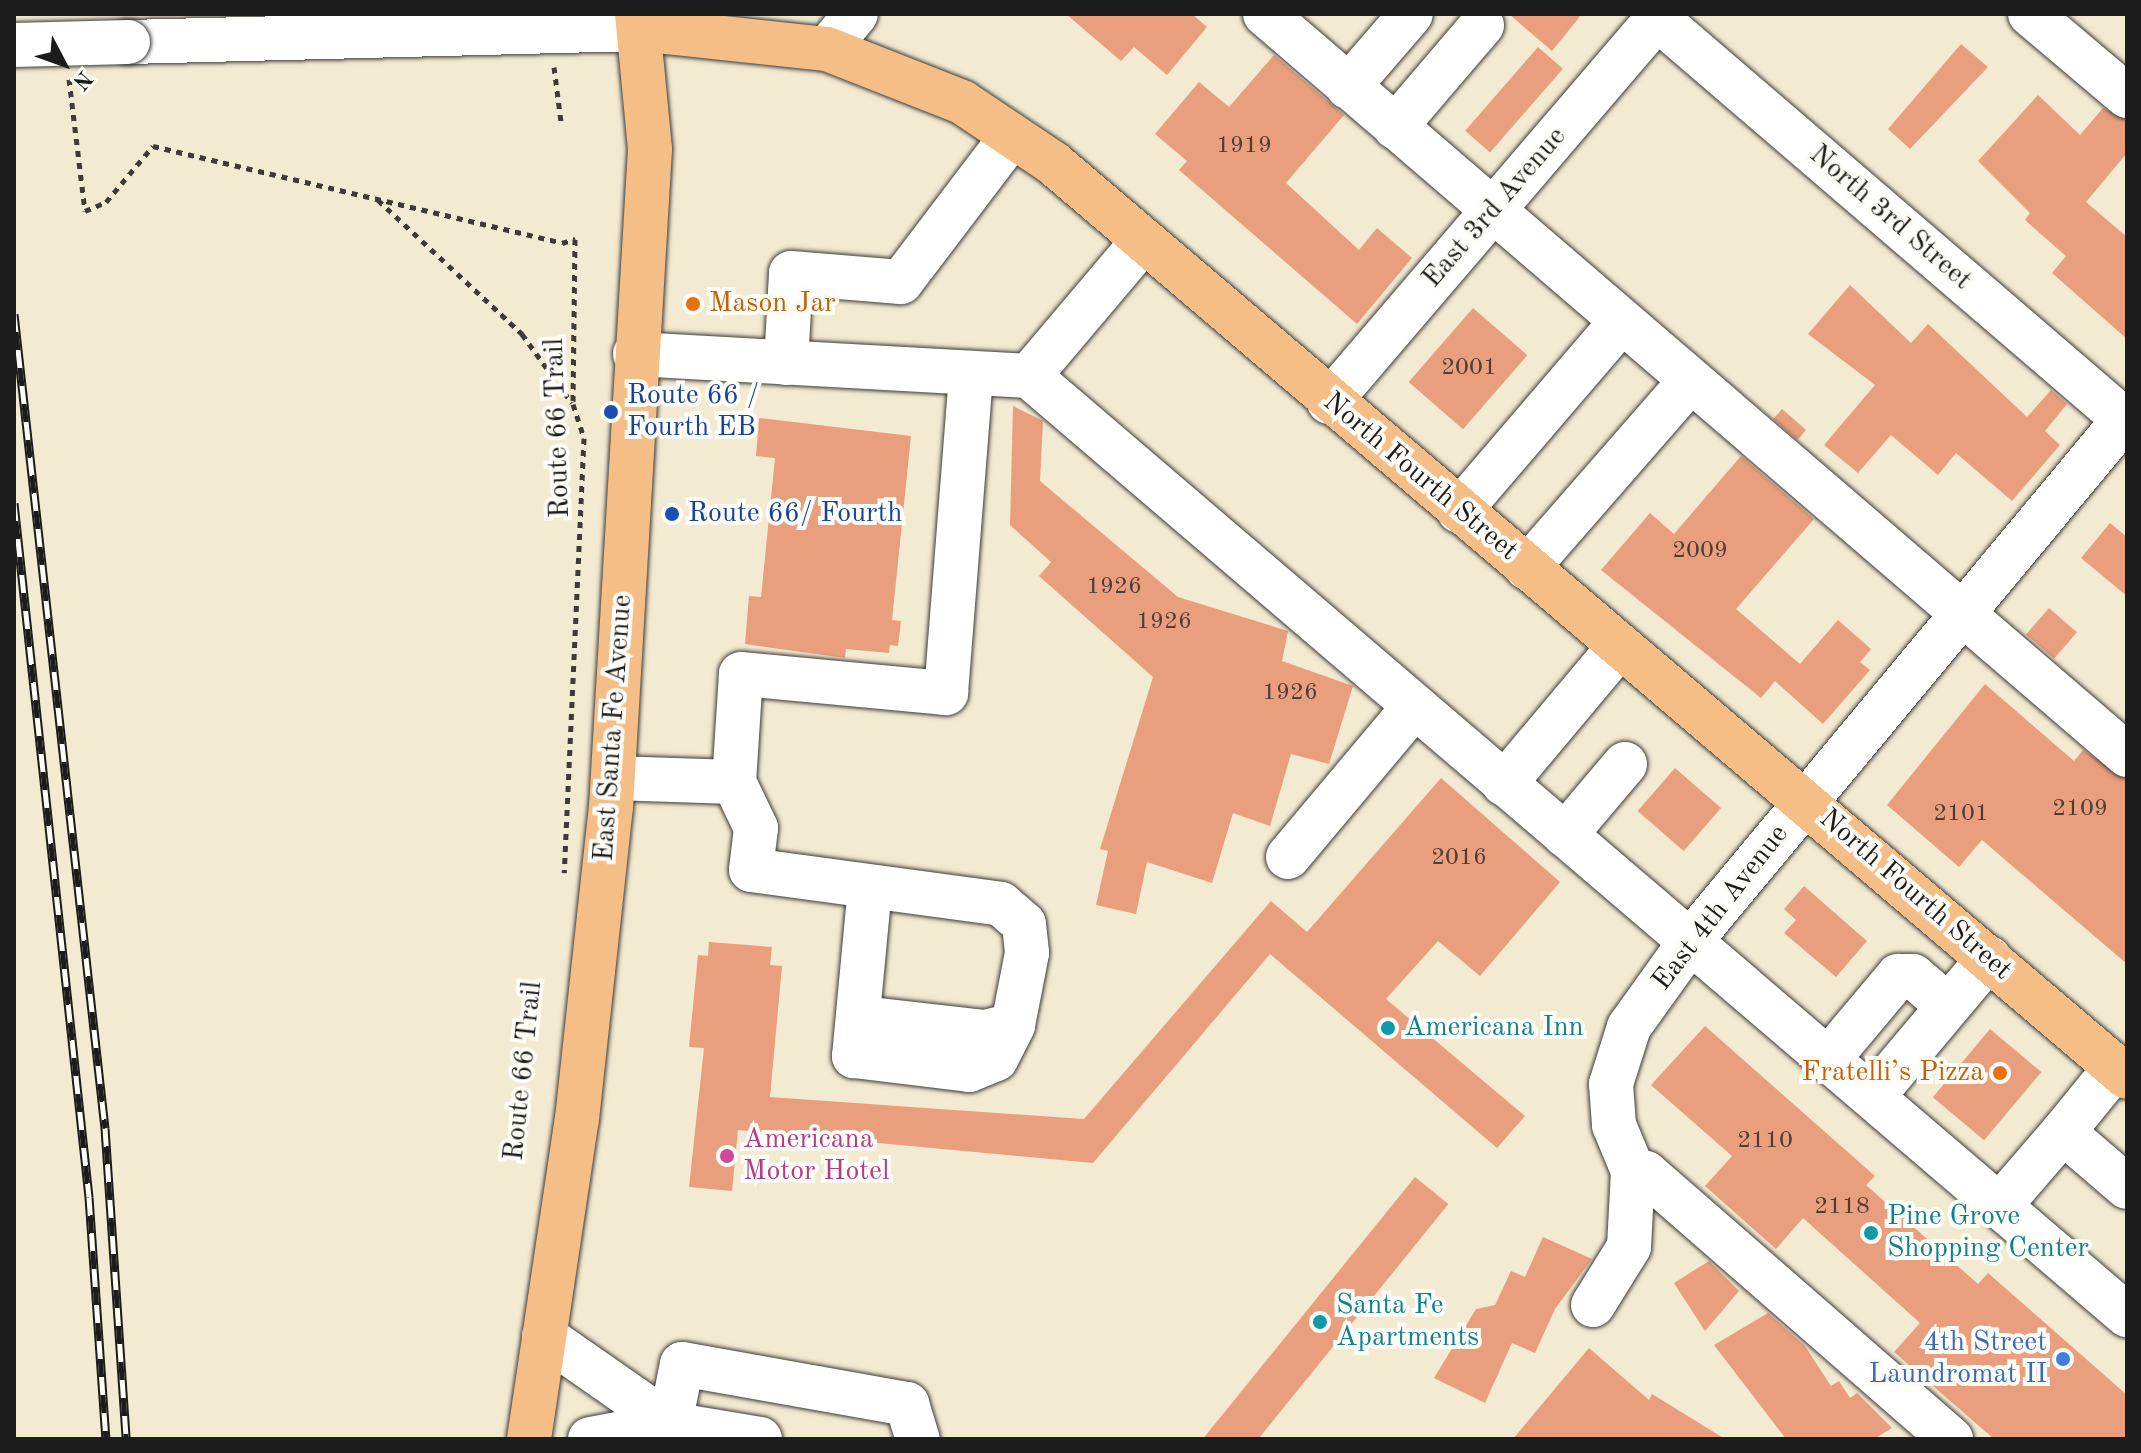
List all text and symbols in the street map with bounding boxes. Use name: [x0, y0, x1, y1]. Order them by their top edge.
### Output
north arrow: [24, 24, 104, 104]
text: N: [68, 66, 96, 93]
street label: East 3rd Avenue: [1416, 121, 1574, 295]
house number: 1919: [1216, 133, 1272, 161]
street label: North 3rd Street: [1802, 138, 1978, 298]
place label: Mason Jar: [709, 287, 836, 321]
marker: Mason Jar: [684, 295, 702, 313]
street label: Route 66 Trail: [538, 337, 578, 519]
house number: 2001: [1441, 355, 1497, 383]
place label: Route 66 / Fourth EB: [627, 379, 759, 445]
street label: North Fourth Street: [1316, 386, 1524, 568]
marker: Route 66 / Fourth EB: [602, 403, 620, 421]
place label: Route 66/ Fourth: [688, 497, 903, 531]
marker: Route 66/ Fourth: [663, 505, 681, 523]
house number: 2009: [1672, 538, 1728, 566]
house number: 1926: [1086, 574, 1142, 602]
street label: East Santa Fe Avenue: [588, 594, 640, 862]
house number: 1926: [1136, 609, 1192, 637]
house number: 1926: [1262, 680, 1318, 708]
house number: 2109: [2052, 796, 2108, 824]
house number: 2101: [1933, 801, 1989, 829]
street label: North Fourth Street: [1812, 802, 2018, 988]
street label: East 4th Avenue: [1646, 818, 1796, 998]
house number: 2016: [1431, 845, 1487, 873]
street label: Route 66 Trail: [498, 980, 550, 1162]
place label: Americana Inn: [1404, 1011, 1584, 1045]
marker: Americana Inn: [1379, 1019, 1397, 1037]
place label: Fratelli’s Pizza: [1801, 1056, 1984, 1090]
marker: Fratelli’s Pizza: [1991, 1064, 2009, 1082]
place label: Americana Motor Hotel: [743, 1123, 890, 1189]
house number: 2110: [1737, 1128, 1793, 1156]
marker: Americana Motor Hotel: [718, 1147, 736, 1165]
house number: 2118: [1814, 1194, 1870, 1222]
place label: Pine Grove Shopping Center: [1887, 1200, 2089, 1266]
marker: Pine Grove Shopping Center: [1862, 1224, 1880, 1242]
place label: Santa Fe Apartments: [1336, 1289, 1479, 1355]
marker: Santa Fe Apartments: [1311, 1313, 1329, 1331]
place label: 4th Street Laundromat II: [1869, 1326, 2047, 1392]
marker: 4th Street Laundromat II: [2054, 1350, 2072, 1368]

